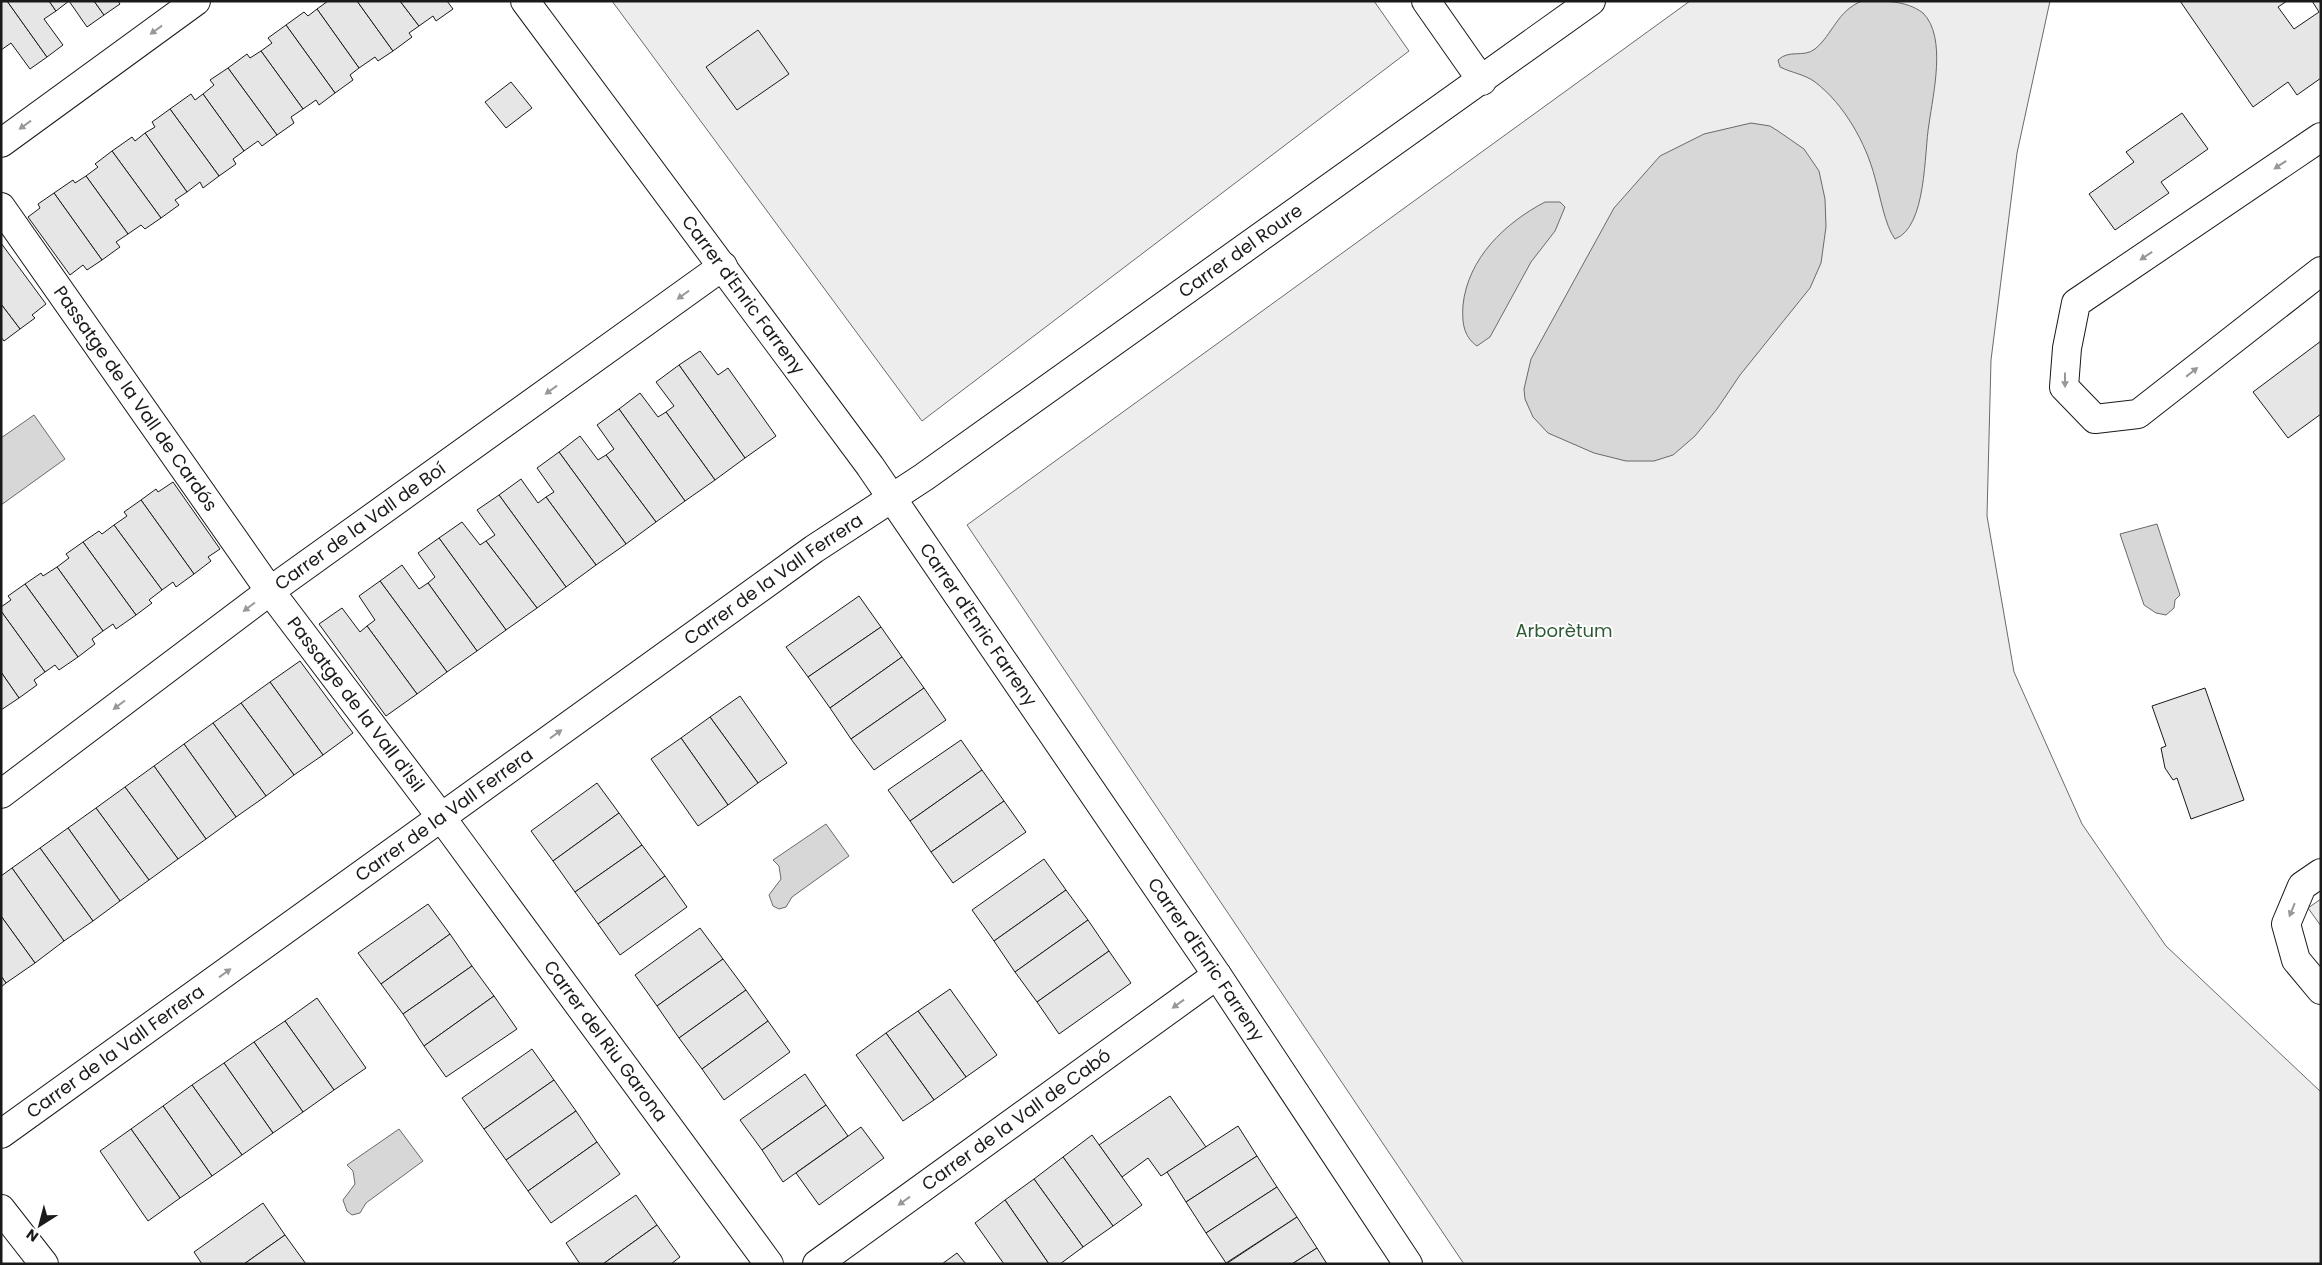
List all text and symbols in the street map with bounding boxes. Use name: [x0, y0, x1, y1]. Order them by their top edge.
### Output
one-way arrow: [149, 25, 163, 35]
one-way arrow: [19, 120, 32, 131]
one-way arrow: [2274, 160, 2287, 170]
street label: Carrer del Roure: [1173, 198, 1307, 303]
street label: Carrer d'Enric Farreny: [676, 210, 811, 379]
one-way arrow: [2139, 251, 2153, 261]
street label: Passatge de la Vall de Cardós: [48, 281, 223, 516]
one-way arrow: [676, 290, 690, 300]
one-way arrow: [2185, 366, 2198, 377]
one-way arrow: [2061, 373, 2069, 389]
one-way arrow: [545, 384, 558, 395]
street label: Carrer de la Vall de Boí: [269, 456, 450, 596]
street label: Carrer de la Vall Ferrera: [679, 507, 868, 651]
street label: Carrer d'Enric Farreny: [914, 538, 1043, 711]
one-way arrow: [242, 602, 256, 612]
street label: Passatge de la Vall d'Isil: [282, 611, 431, 797]
park label: Arborètum: [1515, 618, 1613, 643]
one-way arrow: [112, 700, 126, 710]
one-way arrow: [549, 729, 562, 740]
street label: Carrer de la Vall Ferrera: [350, 742, 538, 887]
street label: Carrer d'Enric Farreny: [1142, 872, 1270, 1046]
one-way arrow: [2288, 903, 2296, 918]
street label: Carrer del Riu Garona: [538, 955, 674, 1127]
one-way arrow: [219, 968, 232, 978]
street label: Carrer de la Vall Ferrera: [21, 979, 209, 1124]
one-way arrow: [1171, 999, 1184, 1009]
street label: Carrer de la Vall de Cabó: [916, 1043, 1116, 1196]
one-way arrow: [897, 1196, 911, 1206]
north arrow: [15, 1200, 65, 1250]
text: N: [22, 1224, 42, 1247]

